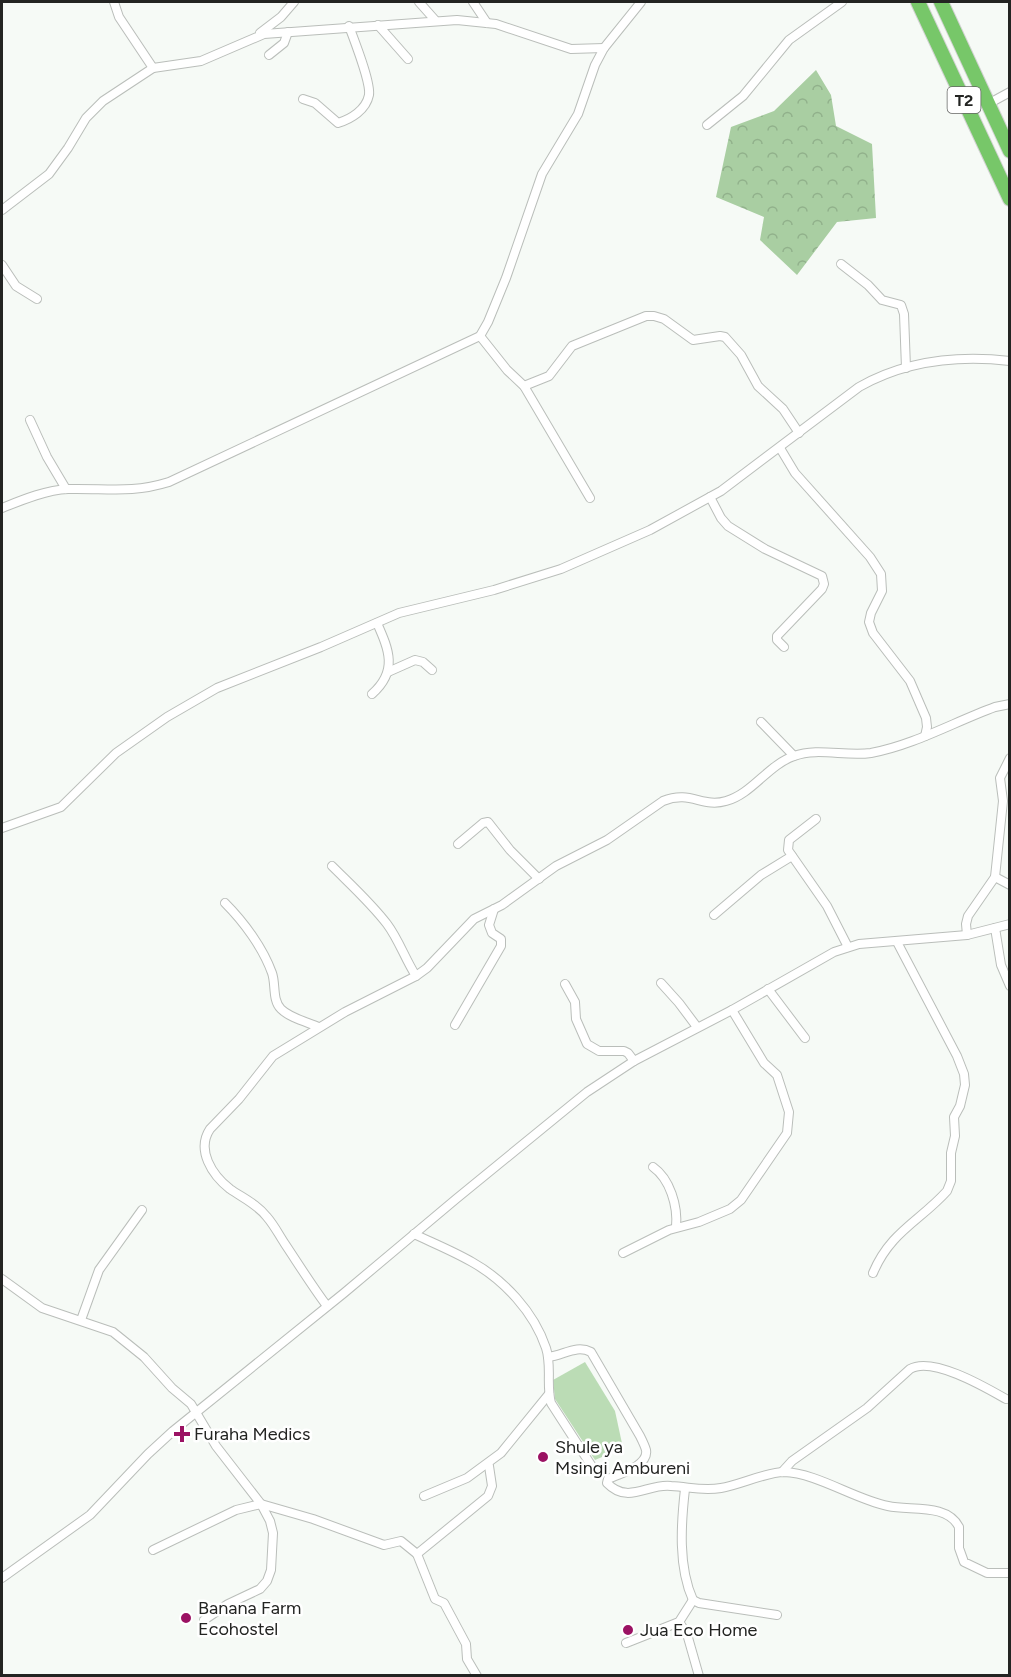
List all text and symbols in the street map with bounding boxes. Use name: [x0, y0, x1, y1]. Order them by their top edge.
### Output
road number: T2: [948, 87, 980, 113]
place label: Furaha Medics: [194, 1423, 310, 1445]
marker: Furaha Medics: [175, 1427, 189, 1441]
place label: Shule ya Msingi Ambureni: [555, 1436, 690, 1479]
marker: Shule ya Msingi Ambureni: [536, 1450, 550, 1464]
place label: Banana Farm Ecohostel: [198, 1597, 301, 1640]
marker: Banana Farm Ecohostel: [179, 1611, 193, 1625]
place label: Jua Eco Home: [640, 1619, 757, 1641]
marker: Jua Eco Home: [621, 1623, 635, 1637]

